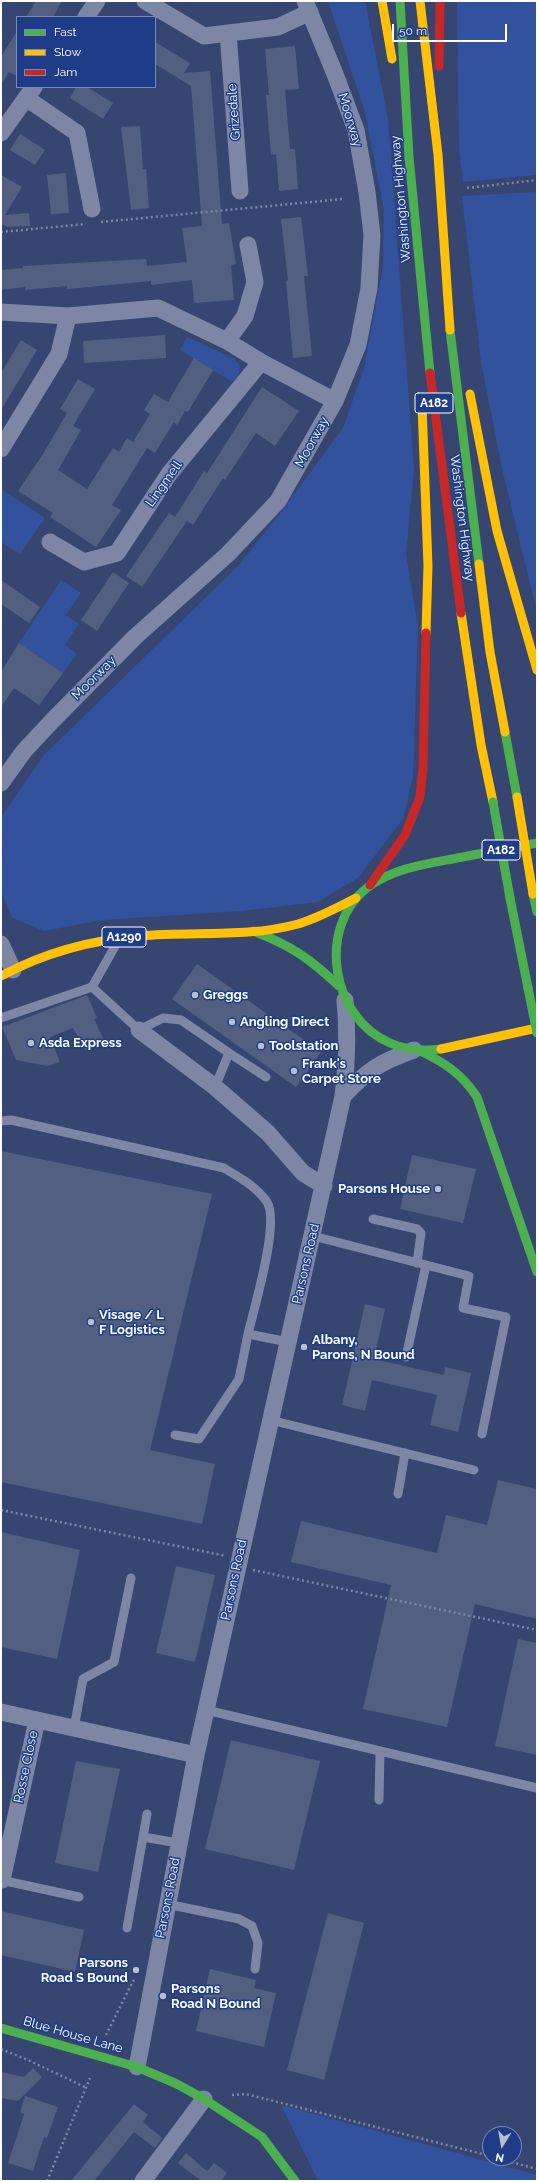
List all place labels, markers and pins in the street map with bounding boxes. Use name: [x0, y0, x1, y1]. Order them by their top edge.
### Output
place label: Greggs: [203, 987, 248, 1003]
marker: Greggs: [190, 990, 200, 1000]
place label: Angling Direct: [240, 1014, 329, 1030]
marker: Angling Direct: [227, 1017, 237, 1027]
place label: Asda Express: [39, 1035, 122, 1051]
marker: Asda Express: [26, 1038, 36, 1048]
place label: Toolstation: [269, 1038, 338, 1054]
marker: Toolstation: [256, 1041, 266, 1051]
place label: Frank's Carpet Store: [302, 1056, 381, 1087]
marker: Frank's Carpet Store: [289, 1066, 299, 1076]
place label: Parsons House: [338, 1181, 430, 1197]
marker: Parsons House: [433, 1184, 443, 1194]
place label: Visage / L F Logistics: [99, 1307, 165, 1338]
marker: Visage / L F Logistics: [86, 1317, 96, 1327]
place label: Albany, Parons, N Bound: [312, 1332, 415, 1363]
marker: Albany, Parons, N Bound: [299, 1342, 309, 1352]
place label: Parsons Road S Bound: [41, 1955, 128, 1986]
marker: Parsons Road S Bound: [131, 1965, 141, 1975]
place label: Parsons Road N Bound: [171, 1981, 260, 2012]
marker: Parsons Road N Bound: [158, 1991, 168, 2001]

